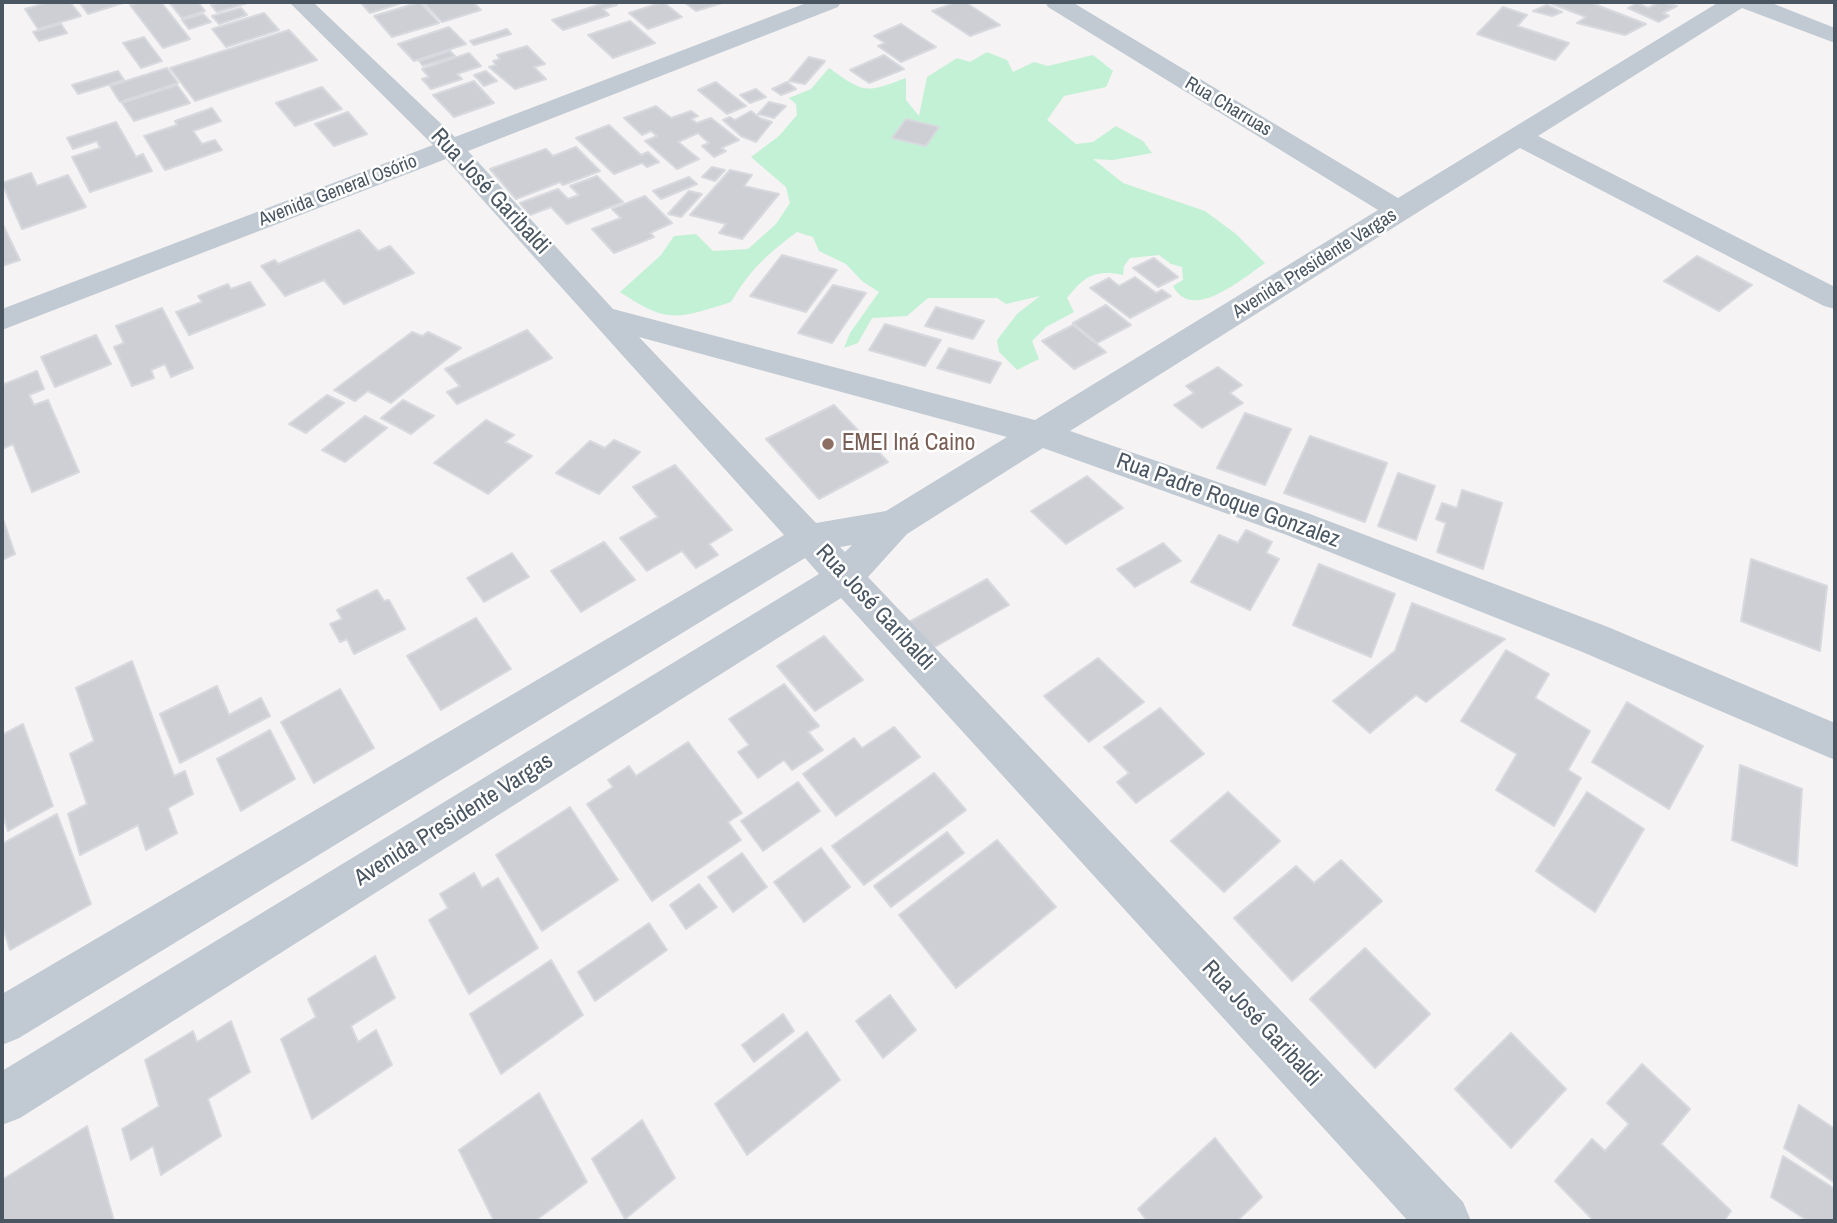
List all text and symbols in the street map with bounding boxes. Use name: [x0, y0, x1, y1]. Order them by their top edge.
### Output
street label: Rua Charruas: [1181, 72, 1275, 142]
street label: Rua José Garibaldi: [424, 123, 556, 261]
street label: Avenida General Osório: [256, 150, 420, 232]
street label: Avenida Presidente Vargas: [1229, 204, 1401, 324]
place label: EMEI Iná Caino: [842, 430, 975, 458]
marker: EMEI Iná Caino: [820, 436, 836, 452]
street label: Rua Padre Roque Gonzalez: [1112, 448, 1344, 554]
street label: Rua José Garibaldi: [809, 539, 941, 677]
street label: Avenida Presidente Vargas: [350, 748, 558, 892]
street label: Rua José Garibaldi: [1195, 955, 1327, 1093]

